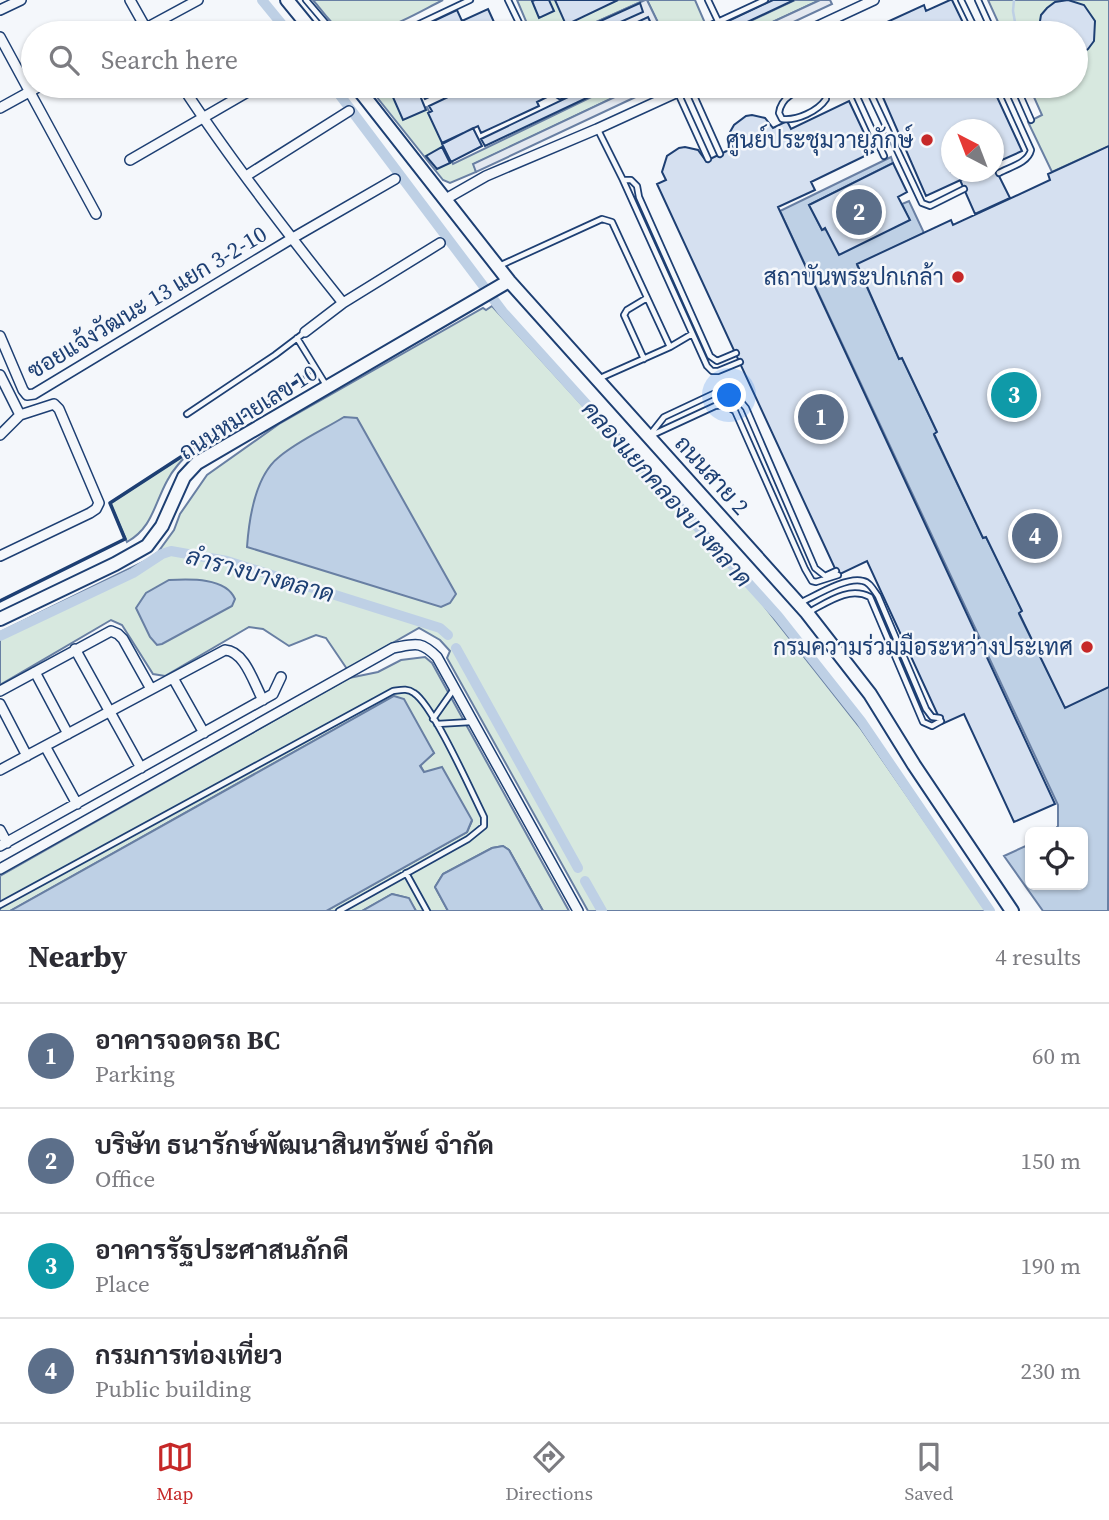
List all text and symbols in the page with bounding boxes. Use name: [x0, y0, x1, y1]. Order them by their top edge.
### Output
search box: [21, 21, 1088, 98]
icon: search: [45, 41, 83, 79]
text: Search here: [101, 42, 238, 78]
north arrow: [941, 119, 1004, 182]
place label: ศูนย์ประชุมวายุภักษ์: [726, 124, 913, 157]
marker: ศูนย์ประชุมวายุภักษ์: [919, 132, 935, 148]
pin: 2: [836, 186, 882, 238]
street label: ซอยแจ้งวัฒนะ 13 แยก 3-2-10: [21, 218, 273, 386]
place label: สถาบันพระปกเกล้า: [763, 261, 944, 293]
marker: สถาบันพระปกเกล้า: [950, 269, 966, 285]
street label: ถนนหมายเลข 10: [172, 357, 324, 467]
pin: 3: [991, 369, 1037, 421]
your location: [712, 378, 746, 412]
pin: 1: [798, 391, 844, 443]
water label: คลองแยกคลองบางตลาด: [575, 393, 760, 594]
street label: ถนนสาย 2: [668, 428, 756, 522]
pin: 4: [1012, 510, 1058, 562]
water label: ลำรางบางตลาด: [182, 539, 338, 610]
place label: กรมความร่วมมือระหว่างประเทศ: [773, 631, 1073, 663]
marker: กรมความร่วมมือระหว่างประเทศ: [1079, 639, 1095, 655]
map controls: [1025, 827, 1088, 890]
button: locate: [1025, 827, 1088, 890]
text: Nearby: [28, 936, 127, 977]
text: 4 results: [995, 941, 1081, 973]
text: อาคารจอดรถ BC: [95, 1022, 280, 1058]
text: 1: [45, 1040, 57, 1072]
text: 60 m: [1032, 1040, 1081, 1072]
text: Parking: [95, 1058, 175, 1090]
text: บริษัท ธนารักษ์พัฒนาสินทรัพย์ จำกัด: [95, 1127, 494, 1163]
text: 2: [45, 1145, 57, 1177]
text: 150 m: [1020, 1145, 1081, 1177]
text: Office: [95, 1163, 155, 1195]
text: อาคารรัฐประศาสนภักดี: [95, 1232, 349, 1268]
text: 3: [45, 1250, 57, 1282]
text: 190 m: [1020, 1250, 1081, 1282]
text: Place: [95, 1268, 150, 1300]
text: กรมการท่องเที่ยว: [95, 1337, 283, 1373]
text: 4: [45, 1355, 57, 1387]
text: 230 m: [1020, 1355, 1081, 1387]
text: Public building: [95, 1373, 251, 1405]
tab: Map: [156, 1438, 194, 1506]
tab: Directions: [505, 1438, 593, 1506]
tab: Saved: [905, 1438, 953, 1506]

